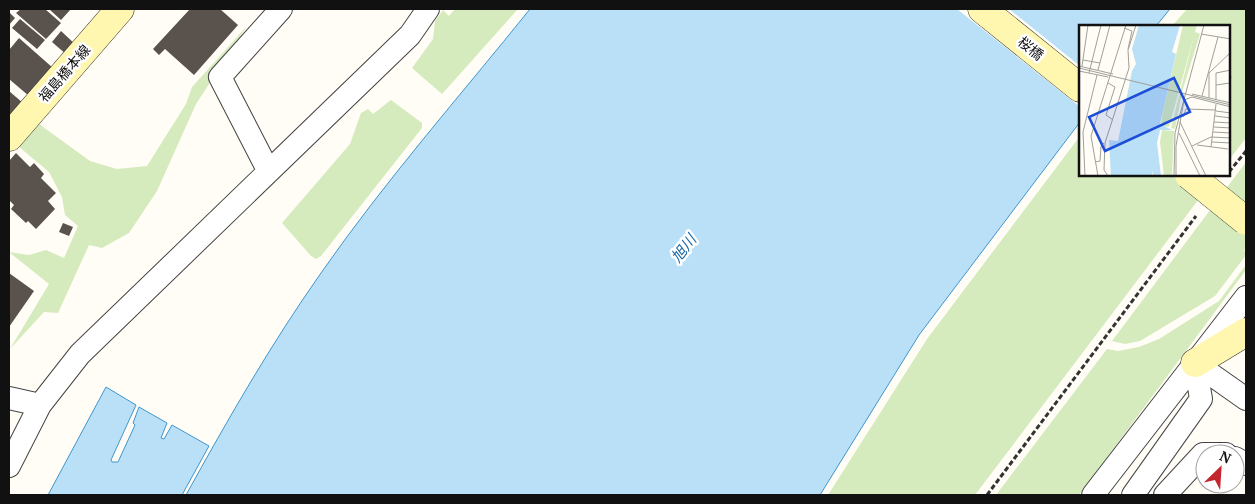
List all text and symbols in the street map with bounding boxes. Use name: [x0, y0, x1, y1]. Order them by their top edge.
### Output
inset map: [1079, 25, 1230, 176]
street label: 桜橋: [1014, 32, 1048, 64]
street label: 福島橋本線: [34, 40, 94, 106]
water label: 旭川: [666, 228, 701, 266]
north arrow: [1195, 444, 1245, 494]
text: N: [1217, 446, 1235, 468]

